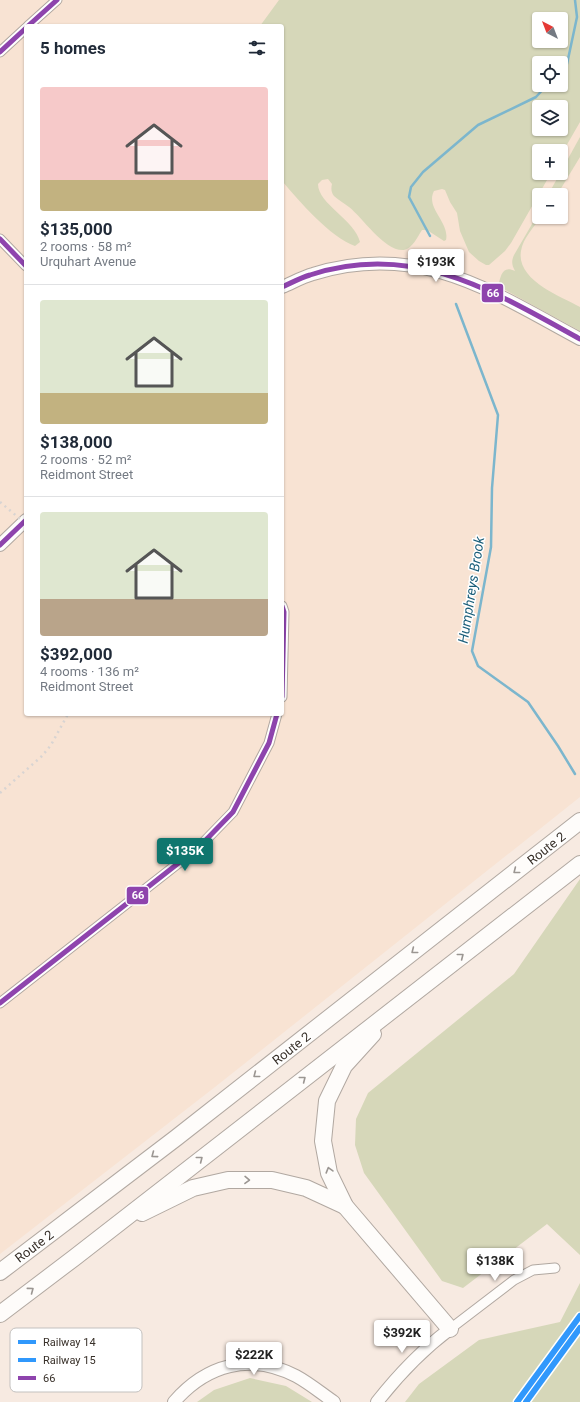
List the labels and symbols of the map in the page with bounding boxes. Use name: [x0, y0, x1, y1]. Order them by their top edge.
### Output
north arrow: [532, 12, 568, 48]
pin: $193K: [408, 249, 464, 283]
line badge: 66: [481, 283, 504, 303]
text: 66: [487, 287, 499, 300]
water label: Humphreys Brook: [455, 534, 488, 645]
street label: Route 2: [524, 829, 568, 868]
pin: $135K: [157, 838, 213, 872]
one-way arrow: [514, 867, 521, 874]
line badge: 66: [126, 886, 149, 905]
text: 66: [132, 889, 144, 902]
one-way arrow: [411, 947, 418, 954]
one-way arrow: [456, 954, 463, 961]
street label: Route 2: [269, 1029, 313, 1068]
one-way arrow: [254, 1070, 261, 1077]
one-way arrow: [298, 1077, 305, 1084]
one-way arrow: [151, 1150, 158, 1157]
one-way arrow: [196, 1157, 203, 1164]
one-way arrow: [325, 1167, 334, 1174]
one-way arrow: [244, 1176, 250, 1184]
street label: Route 2: [12, 1227, 56, 1266]
pin: $138K: [467, 1248, 523, 1282]
one-way arrow: [27, 1288, 34, 1295]
pin: $392K: [374, 1320, 430, 1354]
legend: [10, 1328, 142, 1392]
text: Railway 14: [43, 1336, 96, 1349]
pin: $222K: [226, 1342, 282, 1376]
text: Railway 15: [43, 1354, 96, 1367]
text: 66: [43, 1372, 55, 1385]

